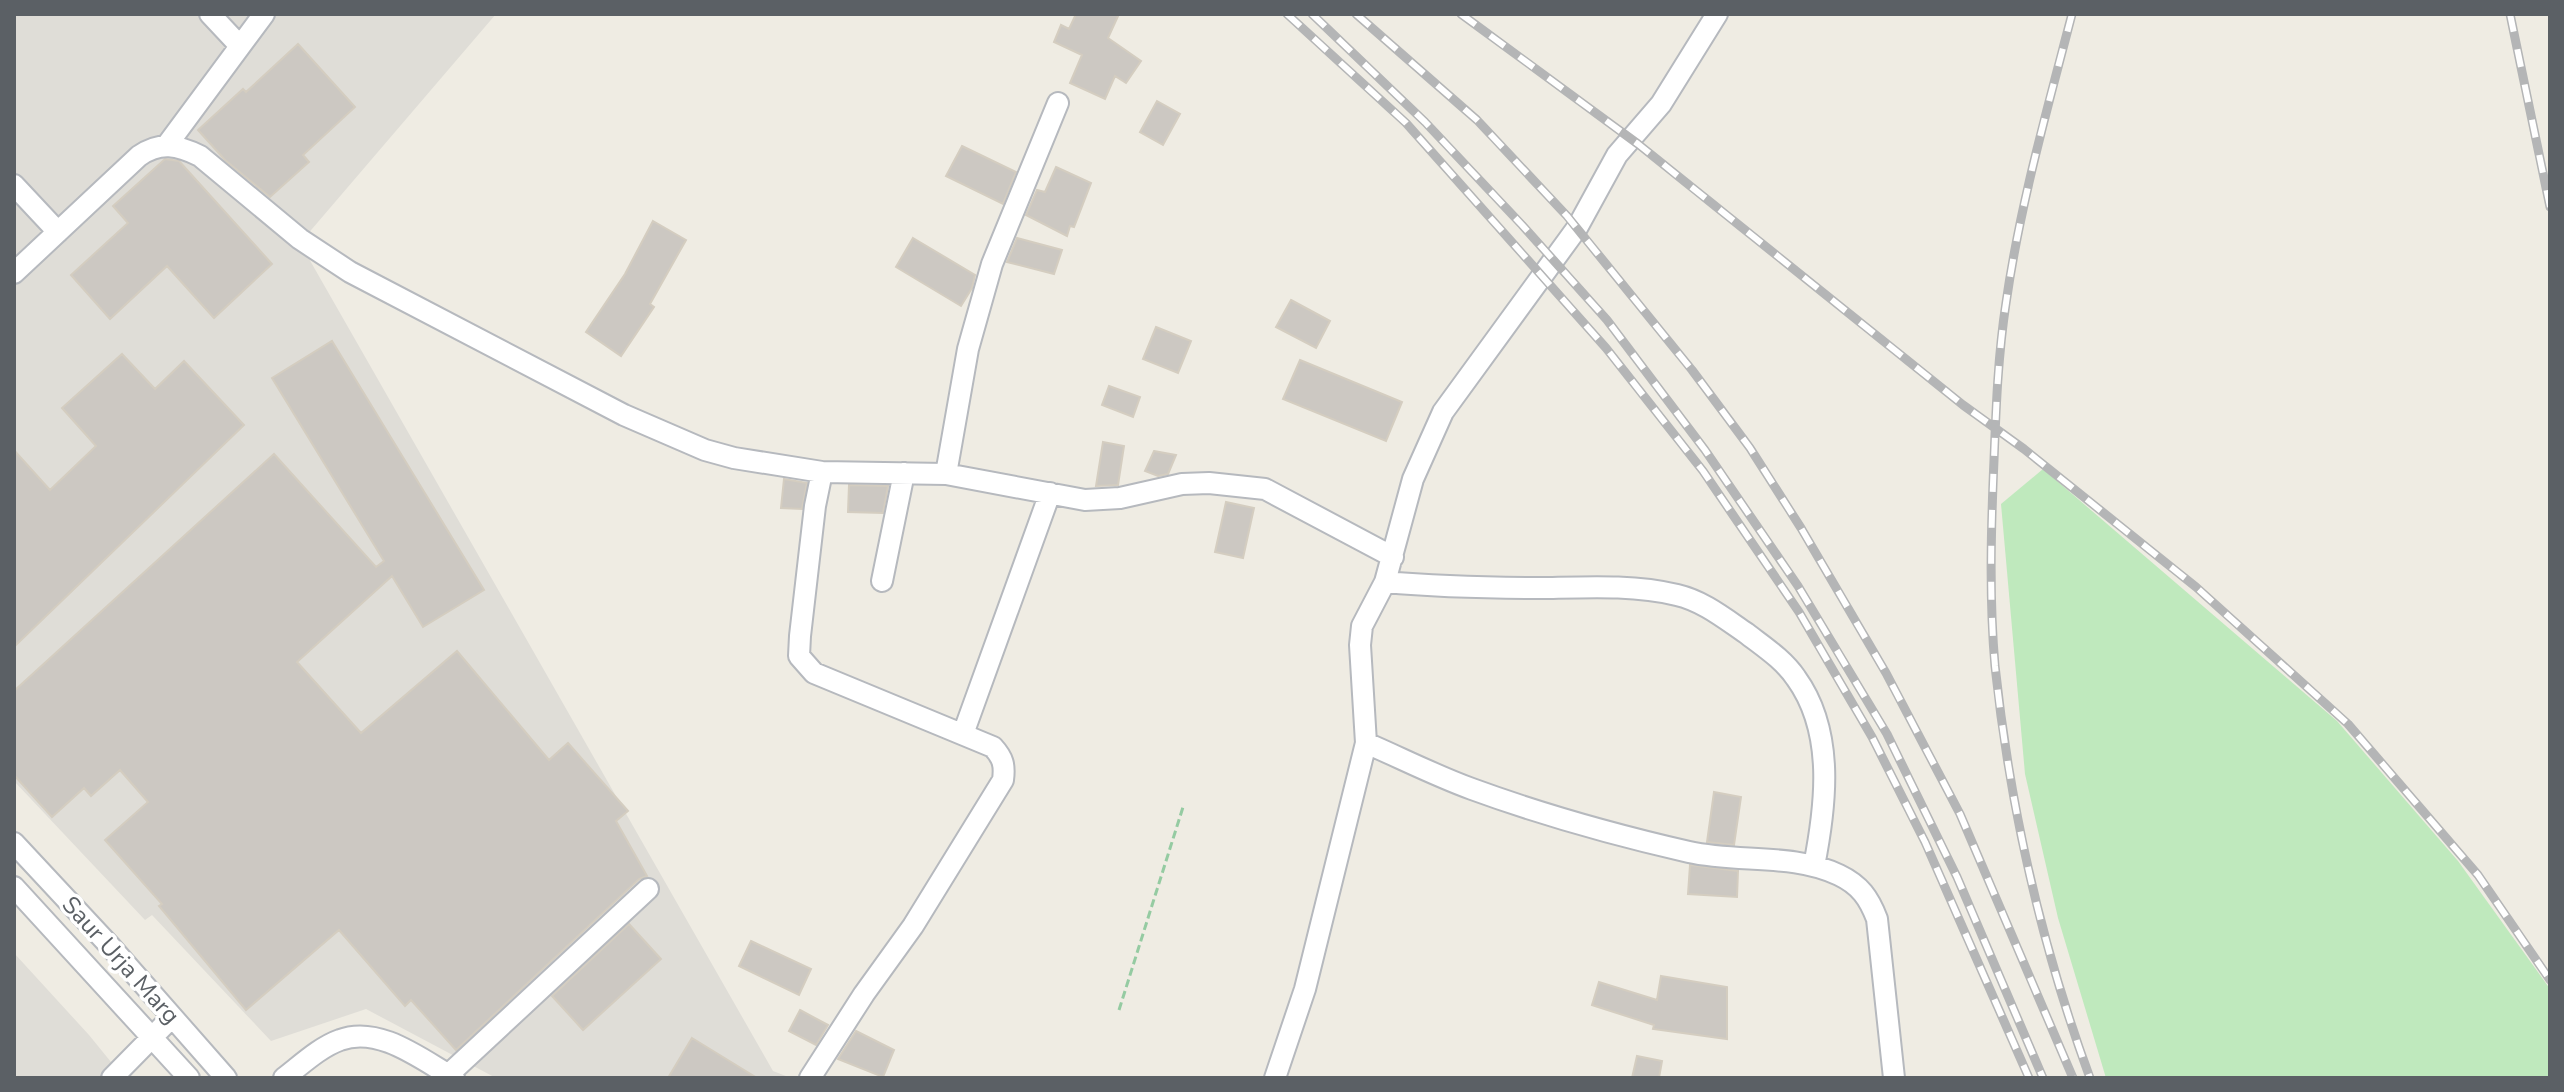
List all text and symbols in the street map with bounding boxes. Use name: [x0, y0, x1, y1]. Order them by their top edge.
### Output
street label: Saur Urja Marg: [55, 889, 187, 1031]

